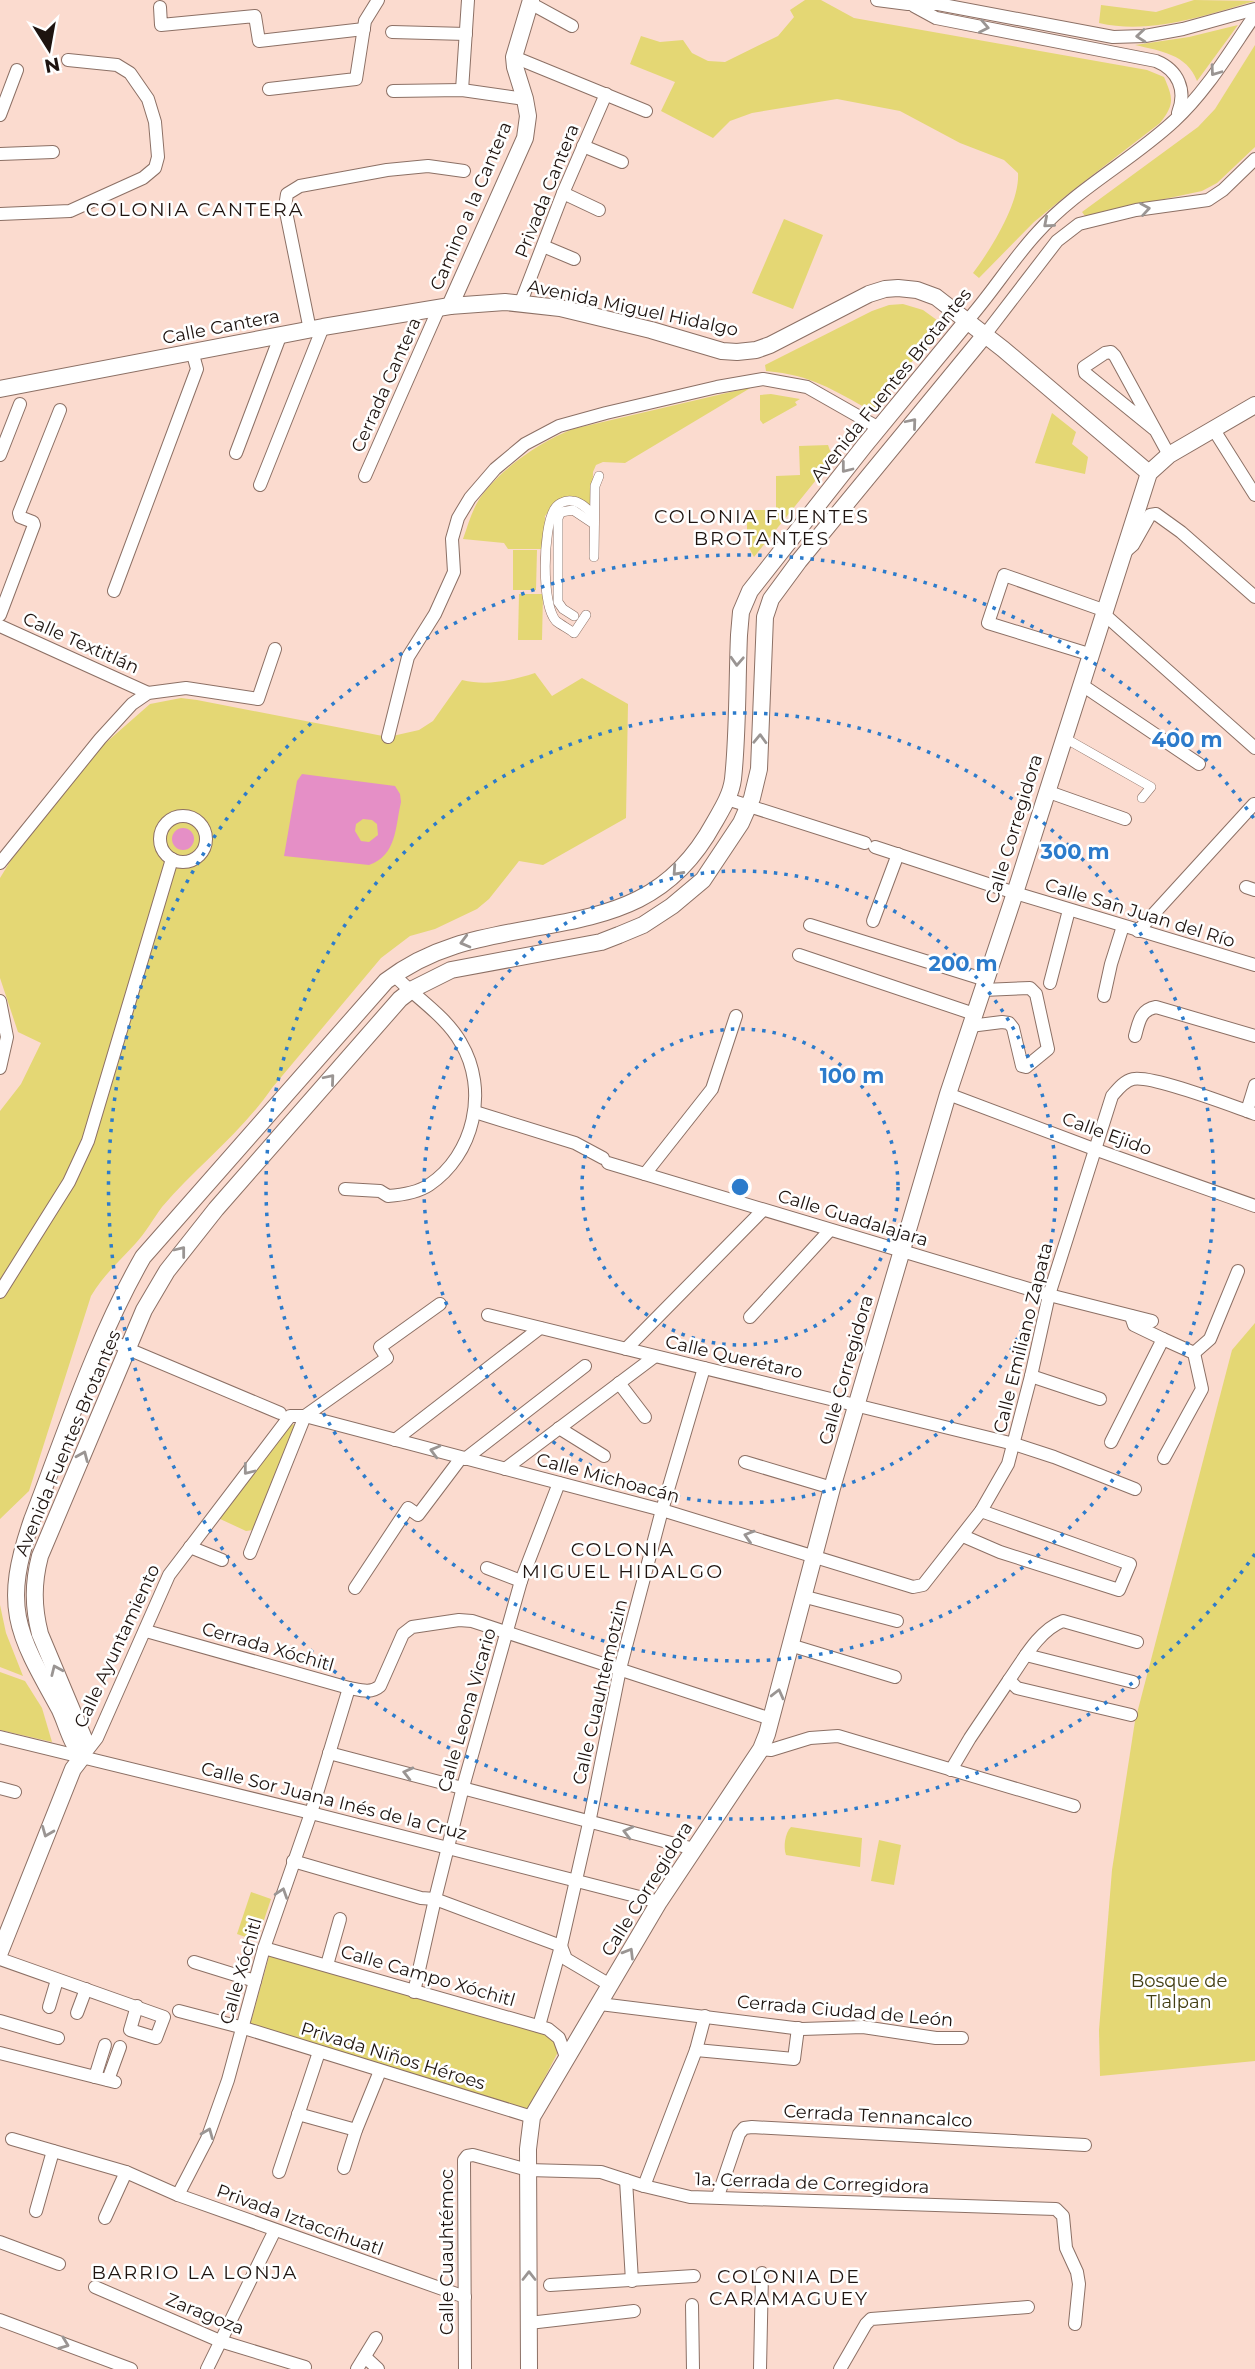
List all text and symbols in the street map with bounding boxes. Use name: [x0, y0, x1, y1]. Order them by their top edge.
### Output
north arrow: [14, 14, 84, 84]
one-way arrow: [977, 18, 989, 33]
one-way arrow: [1135, 28, 1146, 43]
text: N: [42, 52, 62, 78]
one-way arrow: [1211, 63, 1224, 76]
street label: Camino a la Cantera: [425, 118, 517, 294]
street label: Privada Cantera: [510, 121, 584, 261]
district label: COLONIA CANTERA: [86, 198, 304, 221]
one-way arrow: [1139, 202, 1151, 217]
one-way arrow: [1043, 215, 1056, 227]
street label: Avenida Miguel Hidalgo: [526, 275, 740, 341]
street label: Avenida Fuentes Brotantes: [806, 283, 976, 486]
street label: Calle Cantera: [161, 305, 281, 349]
street label: Cerrada Cantera: [346, 314, 426, 456]
one-way arrow: [904, 419, 917, 431]
one-way arrow: [842, 461, 855, 473]
district label: COLONIA FUENTES BROTANTES: [654, 505, 870, 550]
street label: Calle Textitlán: [19, 608, 143, 678]
one-way arrow: [730, 655, 745, 666]
text: 400 m: [1152, 727, 1222, 752]
one-way arrow: [753, 734, 768, 745]
street label: Calle Corregidora: [981, 752, 1047, 906]
text: 300 m: [1040, 839, 1109, 864]
one-way arrow: [673, 863, 685, 876]
street label: Calle San Juan del Río: [1042, 874, 1238, 952]
one-way arrow: [460, 934, 472, 948]
text: 200 m: [929, 951, 997, 976]
text: 100 m: [820, 1063, 884, 1088]
one-way arrow: [322, 1075, 334, 1088]
street label: Calle Ejido: [1059, 1108, 1155, 1160]
centre of rings: [728, 1175, 752, 1199]
street label: Calle Guadalajara: [775, 1185, 931, 1251]
street label: Calle Emiliano Zapata: [989, 1240, 1057, 1436]
one-way arrow: [173, 1247, 186, 1259]
street label: Calle Corregidora: [814, 1293, 878, 1447]
street label: Avenida Fuentes Brotantes: [10, 1327, 126, 1559]
street label: Calle Querétaro: [663, 1331, 805, 1383]
one-way arrow: [429, 1445, 441, 1459]
street label: Calle Michoacán: [534, 1448, 682, 1508]
one-way arrow: [75, 1451, 89, 1463]
one-way arrow: [244, 1462, 257, 1474]
one-way arrow: [743, 1530, 755, 1545]
district label: COLONIA MIGUEL HIDALGO: [522, 1538, 724, 1583]
street label: Calle Ayuntamiento: [69, 1561, 165, 1731]
street label: Calle Cuauhtemotzin: [568, 1597, 632, 1787]
street label: Cerrada Xóchitl: [199, 1618, 337, 1676]
street label: Calle Leona Vicario: [433, 1625, 501, 1795]
one-way arrow: [50, 1664, 64, 1677]
one-way arrow: [769, 1688, 784, 1700]
street label: Calle Sor Juana Inés de la Cruz: [199, 1757, 469, 1845]
one-way arrow: [402, 1767, 414, 1781]
street label: Calle Corregidora: [597, 1818, 697, 1960]
one-way arrow: [42, 1826, 56, 1838]
one-way arrow: [622, 1826, 634, 1840]
one-way arrow: [274, 1887, 288, 1899]
street label: Calle Xóchitl: [215, 1915, 267, 2027]
street label: Calle Campo Xóchitl: [338, 1941, 518, 2011]
one-way arrow: [621, 1947, 634, 1960]
park label: Bosque de Tlalpan: [1131, 1970, 1227, 2013]
street label: Cerrada Ciudad de León: [736, 1991, 954, 2031]
street label: Privada Niños Héroes: [298, 2017, 488, 2095]
street label: Cerrada Tennancalco: [783, 2100, 973, 2132]
one-way arrow: [200, 2128, 214, 2140]
street label: 1a. Cerrada de Corregidora: [694, 2168, 930, 2198]
street label: Calle Cuauhtémoc: [436, 2169, 458, 2335]
street label: Privada Iztaccíhuatl: [214, 2180, 386, 2260]
district label: BARRIO LA LONJA: [92, 2261, 298, 2284]
district label: COLONIA DE CARAMAGUEY: [709, 2265, 869, 2310]
one-way arrow: [521, 2271, 537, 2281]
street label: Zaragoza: [163, 2288, 247, 2340]
one-way arrow: [57, 2336, 69, 2350]

